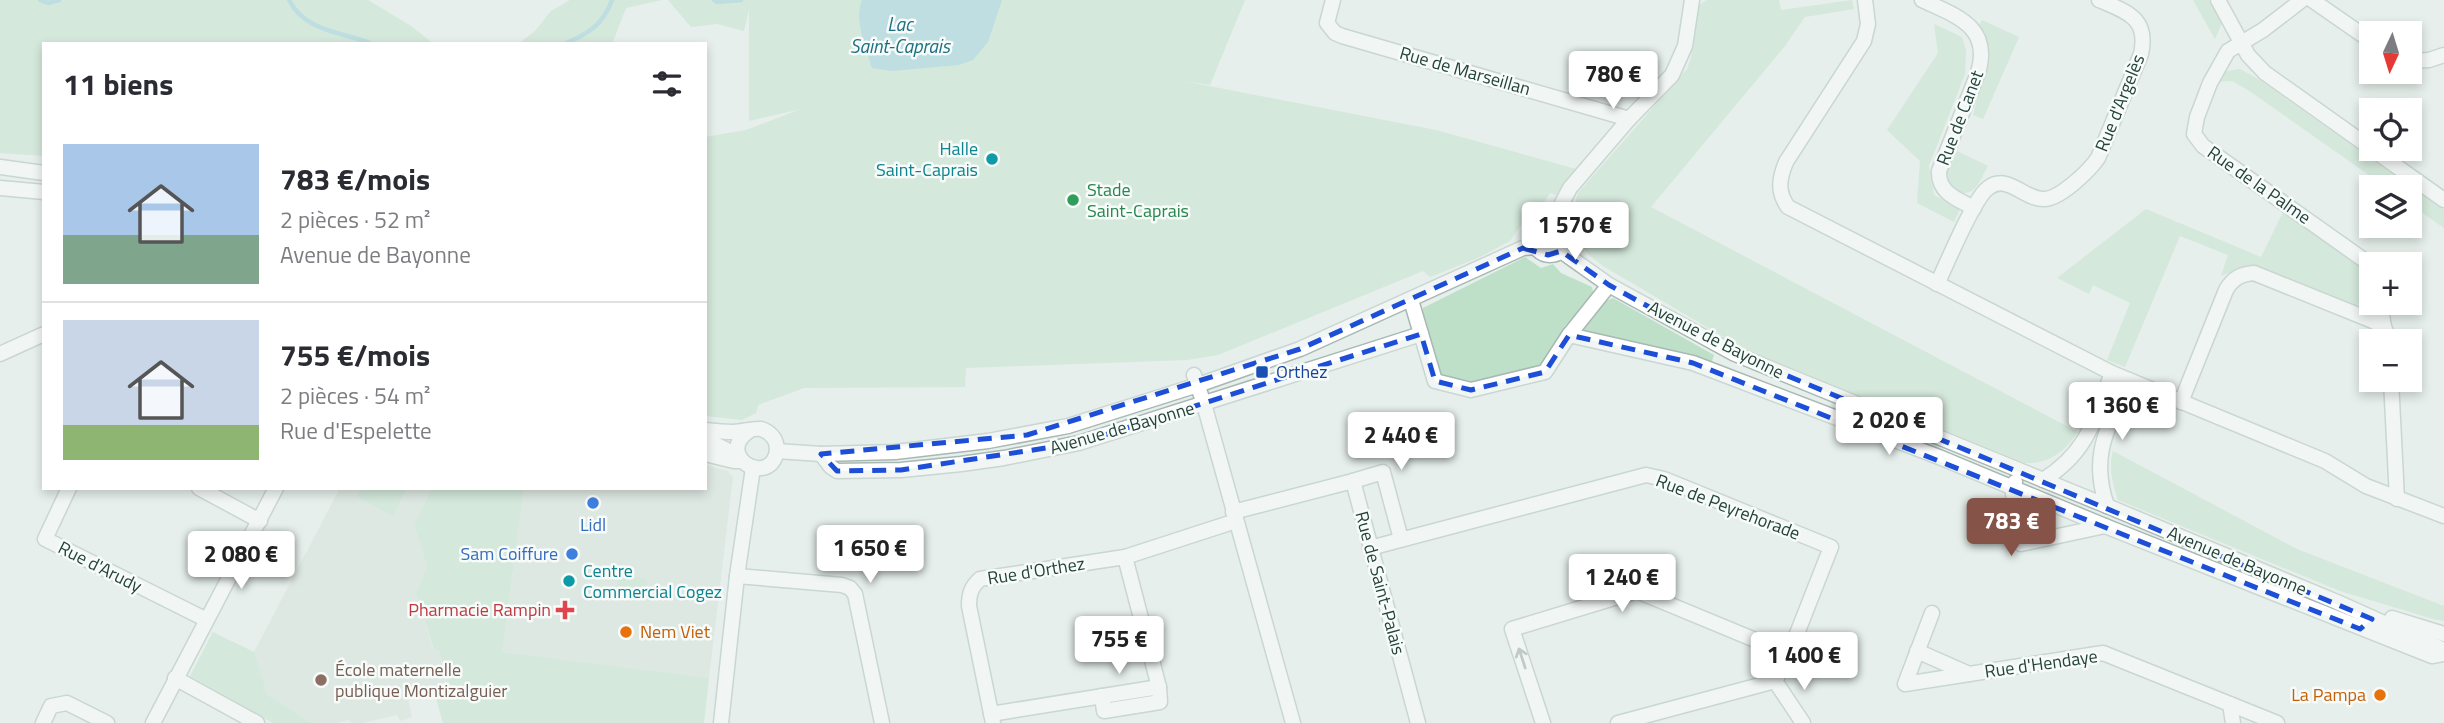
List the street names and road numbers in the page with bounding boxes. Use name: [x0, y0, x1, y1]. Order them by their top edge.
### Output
street label: Rue de Marseillan: [1397, 39, 1534, 102]
street label: Rue d'Argelès: [2088, 50, 2151, 156]
street label: Rue de Canet: [1929, 66, 1990, 169]
street label: Rue de la Palme: [2202, 139, 2317, 230]
street label: Avenue de Bayonne: [1644, 294, 1789, 385]
street label: Avenue de Bayonne: [1046, 394, 1197, 461]
street label: Rue de Peyrehorade: [1652, 467, 1804, 546]
street label: Rue de Saint-Palais: [1348, 508, 1413, 658]
street label: Avenue de Bayonne: [2163, 519, 2311, 602]
street label: Rue d'Arudy: [54, 534, 147, 599]
street label: Rue d'Orthez: [985, 549, 1087, 592]
street label: Rue d'Hendaye: [1983, 642, 2099, 685]

